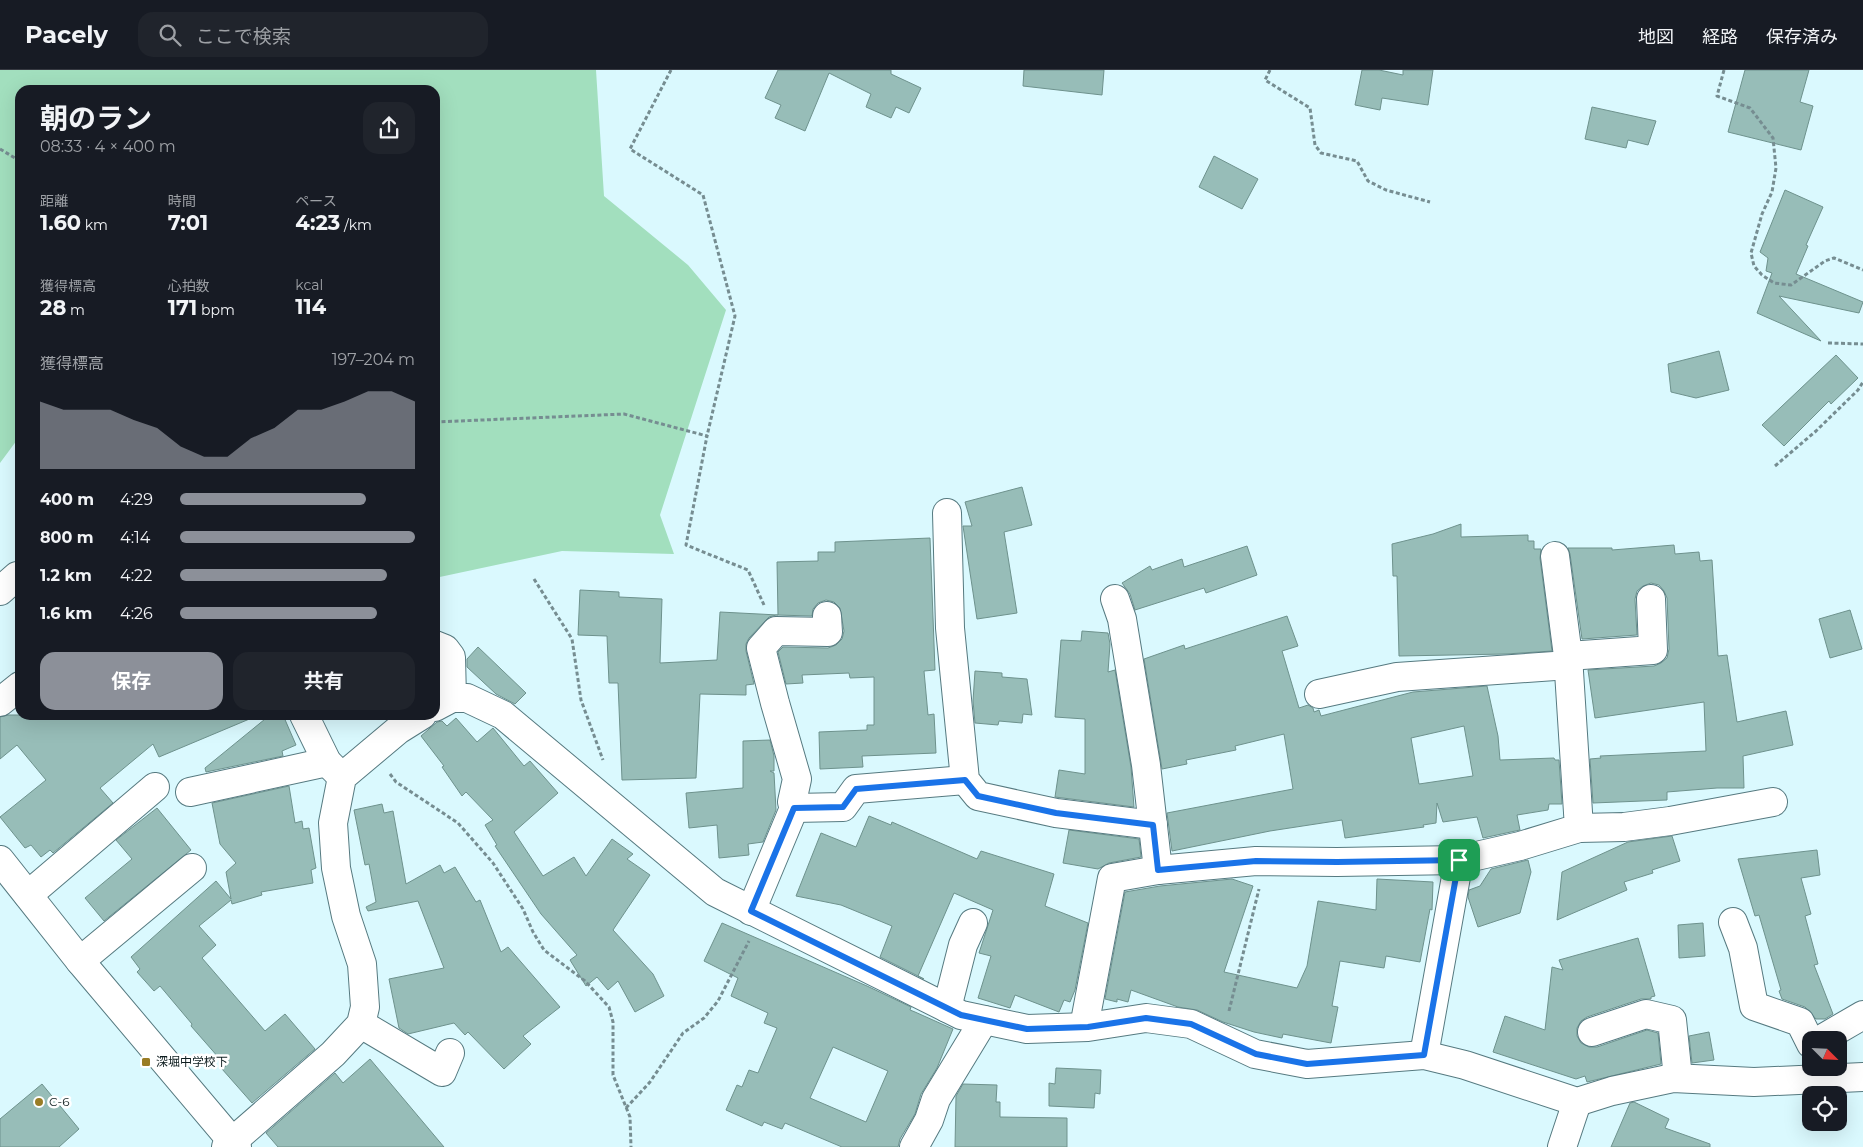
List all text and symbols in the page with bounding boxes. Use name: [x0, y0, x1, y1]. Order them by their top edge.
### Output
search box: [138, 12, 488, 57]
text: Pacely: [25, 20, 108, 49]
icon: search: [156, 21, 184, 49]
text: ここで検索: [196, 25, 291, 48]
text: 地図: [1638, 26, 1674, 48]
text: 経路: [1702, 26, 1738, 48]
text: 保存済み: [1766, 26, 1838, 48]
text: 朝のラン: [40, 101, 152, 135]
button: share: [363, 102, 415, 154]
text: 08:33 · 4 × 400 m: [40, 137, 176, 156]
text: 距離: [40, 192, 68, 210]
text: 時間: [168, 192, 196, 210]
text: ペース: [295, 192, 337, 210]
text: 1.60: [40, 210, 81, 235]
text: 7:01: [168, 210, 208, 235]
text: 4:23: [295, 210, 340, 235]
text: km: [81, 216, 108, 234]
text: /km: [340, 216, 372, 234]
text: kcal: [295, 276, 323, 294]
text: 獲得標高: [40, 277, 96, 295]
text: 心拍数: [168, 277, 210, 295]
text: 114: [295, 294, 326, 319]
text: 28: [40, 295, 66, 320]
text: 171: [168, 295, 197, 320]
text: m: [66, 301, 85, 319]
text: bpm: [197, 301, 235, 319]
text: 197–204 m: [332, 350, 415, 369]
text: 獲得標高: [40, 354, 104, 373]
text: 400 m: [40, 490, 94, 509]
text: 4:29: [120, 490, 153, 509]
text: 800 m: [40, 528, 94, 547]
text: 4:14: [120, 528, 150, 547]
text: 1.2 km: [40, 566, 92, 585]
text: 4:22: [120, 566, 152, 585]
text: 1.6 km: [40, 604, 92, 623]
text: 4:26: [120, 604, 153, 623]
button: 保存: [40, 652, 223, 710]
button: 共有: [233, 652, 415, 710]
pin: [1438, 839, 1480, 881]
icon: arrive: [1445, 846, 1473, 874]
north arrow: [1802, 1031, 1848, 1076]
map controls: [1802, 1031, 1847, 1131]
place label: 深堀中学校下: [156, 1054, 228, 1069]
marker: 深堀中学校下: [140, 1056, 152, 1068]
button: locate: [1802, 1086, 1847, 1131]
place label: C-6: [49, 1094, 70, 1109]
marker: C-6: [33, 1096, 45, 1108]

